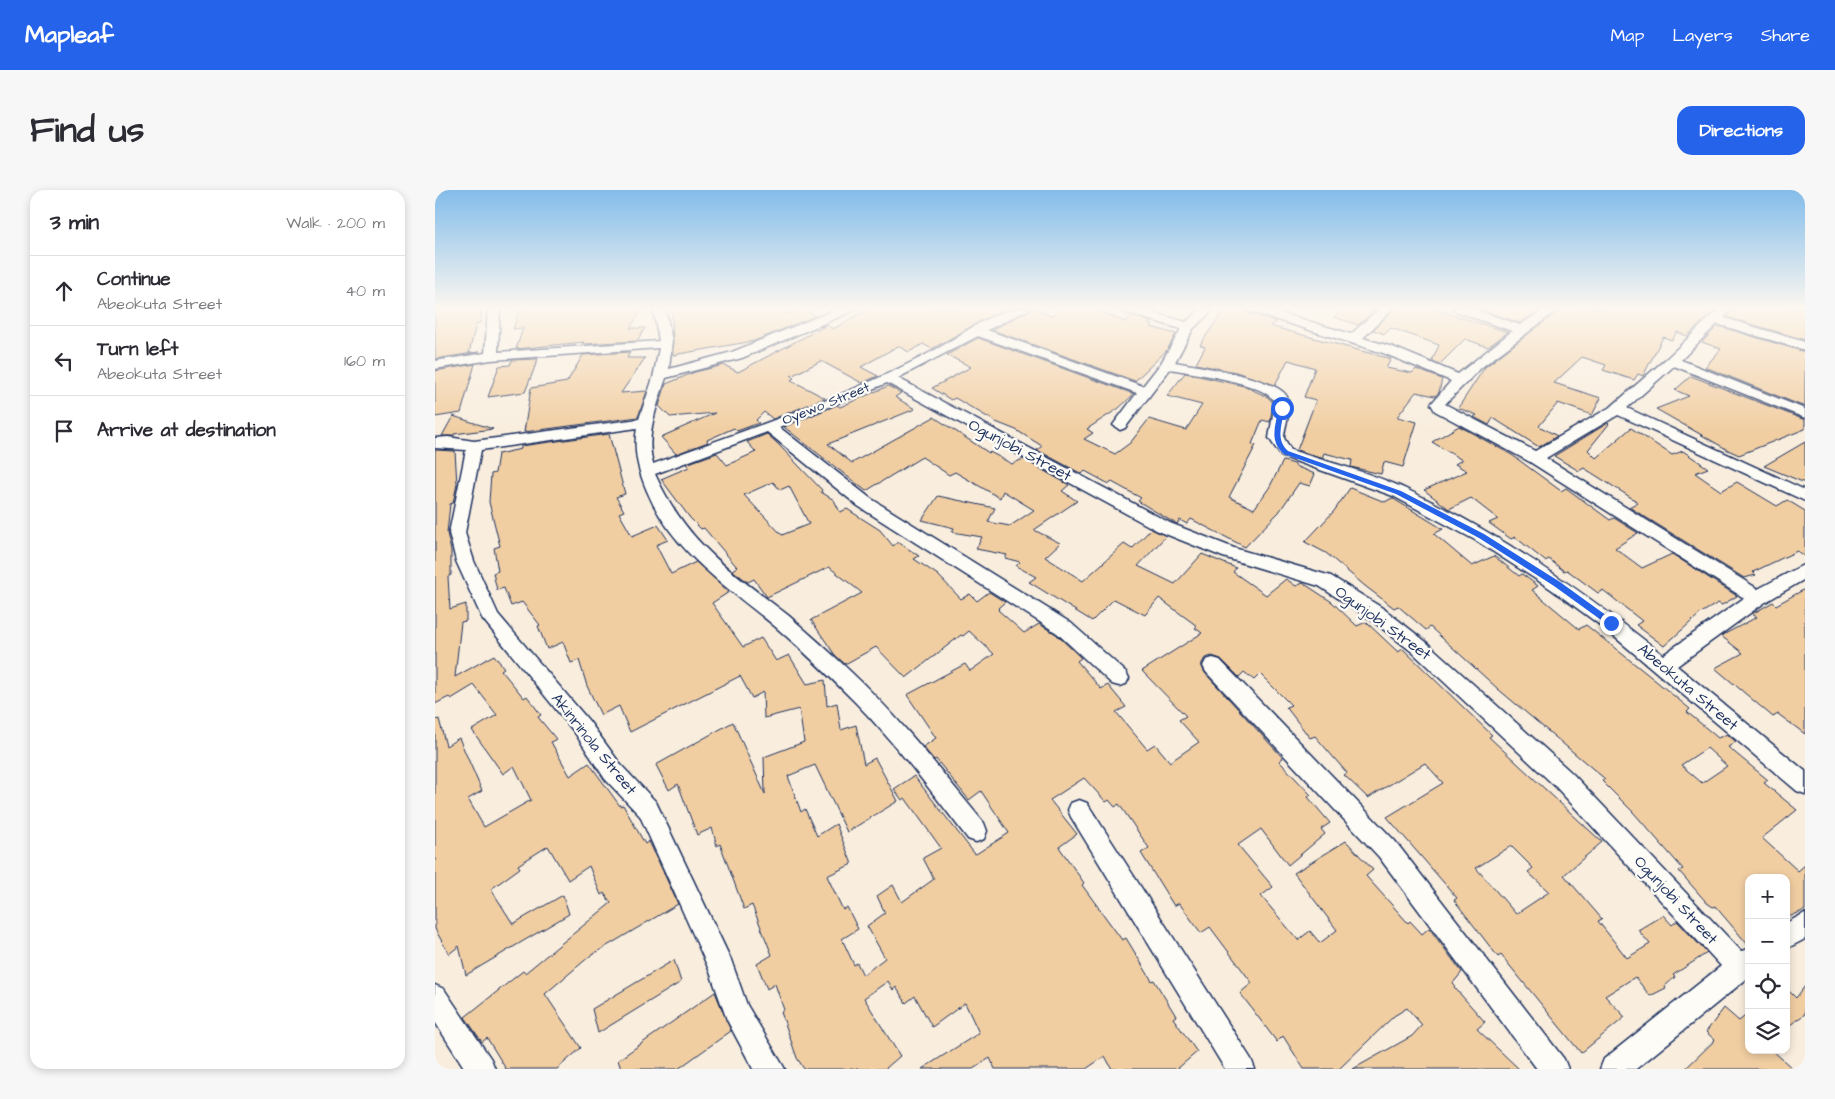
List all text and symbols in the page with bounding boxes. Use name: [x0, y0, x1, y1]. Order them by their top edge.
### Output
text: Mapleaf: [25, 18, 114, 52]
text: Map: [1610, 23, 1644, 48]
text: Layers: [1672, 23, 1733, 48]
text: Share: [1761, 23, 1810, 48]
text: Find us: [30, 106, 144, 155]
button: Directions: [1677, 106, 1805, 155]
text: 3 min: [50, 208, 99, 237]
text: Walk · 200 m: [286, 212, 385, 234]
text: Continue: [97, 266, 171, 293]
icon: ahead: [50, 277, 78, 305]
text: 40 m: [345, 280, 385, 302]
text: Abeokuta Street: [97, 293, 222, 315]
text: Turn left: [97, 336, 178, 363]
icon: left: [50, 347, 78, 375]
text: 160 m: [344, 350, 385, 372]
text: Abeokuta Street: [97, 363, 222, 385]
street label: Oyewo Street: [779, 377, 873, 431]
route start: [1271, 397, 1294, 420]
street label: Ogunjobi Street: [964, 414, 1076, 488]
icon: arrive: [50, 417, 78, 445]
text: Arrive at destination: [97, 417, 276, 444]
street label: Ogunjobi Street: [1330, 581, 1436, 667]
route end: [1600, 612, 1623, 635]
street label: Abeokuta Street: [1633, 638, 1743, 736]
street label: Akinrinola Street: [546, 688, 642, 800]
street label: Ogunjobi Street: [1628, 851, 1723, 950]
map controls: [1745, 874, 1790, 1054]
button: +: [1745, 874, 1790, 919]
button: −: [1745, 919, 1790, 964]
button: locate: [1745, 964, 1790, 1009]
button: layers: [1745, 1009, 1790, 1054]

